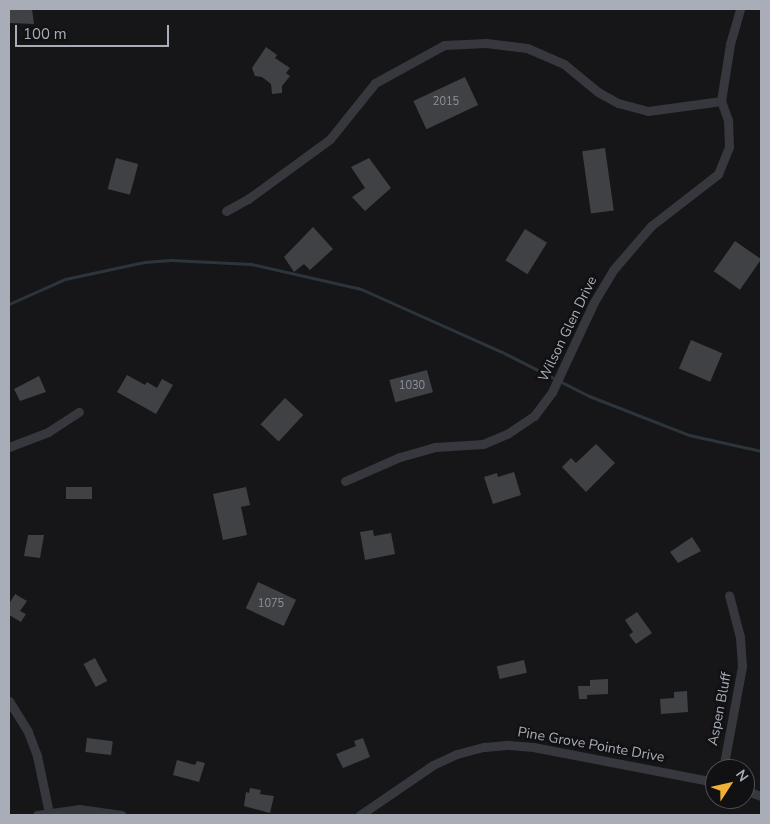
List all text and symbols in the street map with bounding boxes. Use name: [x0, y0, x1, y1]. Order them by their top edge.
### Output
scale bar: [18, 15, 171, 47]
text: 100 m: [23, 24, 67, 44]
house number: 2015: [433, 95, 459, 109]
street label: Wilson Glen Drive: [535, 274, 601, 384]
house number: 1030: [399, 379, 425, 393]
house number: 1075: [258, 597, 284, 611]
street label: Aspen Bluff: [705, 671, 735, 747]
street label: Pine Grove Pointe Drive: [516, 724, 666, 766]
north arrow: [705, 759, 755, 809]
text: N: [731, 766, 753, 785]

